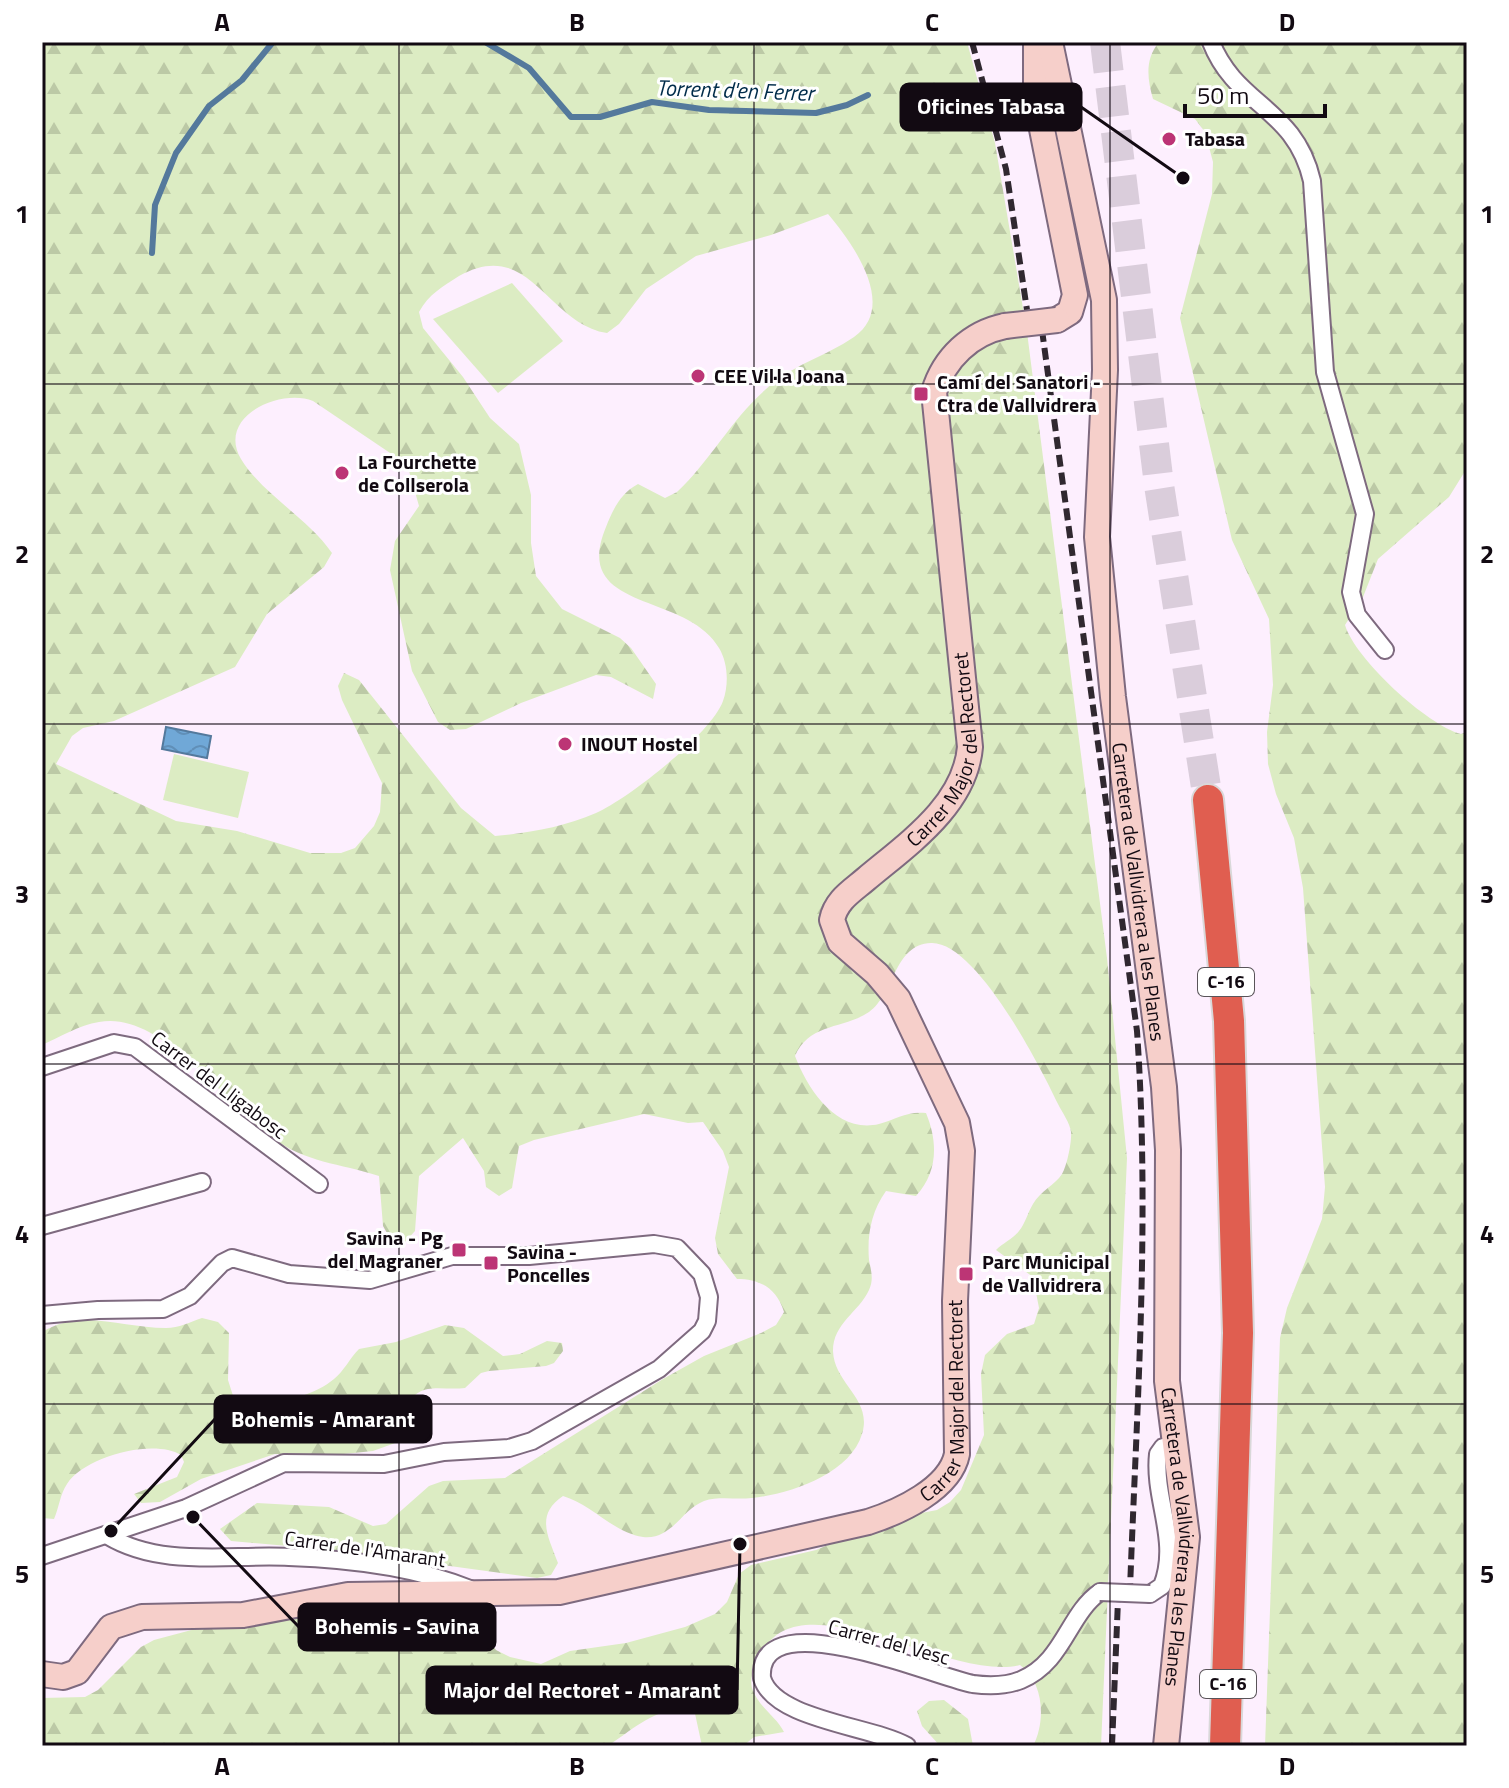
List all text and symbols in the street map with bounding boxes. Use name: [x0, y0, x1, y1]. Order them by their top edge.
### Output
text: A: [214, 2, 230, 41]
text: B: [569, 2, 585, 41]
text: C: [925, 2, 939, 41]
text: D: [1279, 2, 1295, 41]
scale bar: [1185, 68, 1325, 118]
water label: Torrent d'en Ferrer: [656, 70, 817, 110]
text: 50 m: [1197, 77, 1249, 113]
callout: Oficines Tabasa: [901, 84, 1081, 130]
text: Oficines Tabasa: [917, 89, 1065, 123]
place label: Tabasa: [1185, 123, 1245, 154]
marker: Tabasa: [1160, 130, 1178, 148]
text: 1: [15, 194, 29, 233]
text: 1: [1480, 194, 1494, 233]
place label: CEE Vil·la Joana: [714, 360, 845, 391]
place label: Camí del Sanatori - Ctra de Vallvidrera: [937, 366, 1101, 420]
marker: CEE Vil·la Joana: [689, 367, 707, 385]
marker: Camí del Sanatori - Ctra de Vallvidrera: [912, 385, 930, 403]
place label: La Fourchette de Collserola: [358, 446, 476, 500]
marker: La Fourchette de Collserola: [333, 464, 351, 482]
text: 2: [15, 534, 29, 573]
text: 2: [1480, 534, 1494, 573]
street label: Carrer Major del Rectoret: [899, 651, 985, 854]
place label: INOUT Hostel: [581, 728, 698, 759]
marker: INOUT Hostel: [556, 735, 574, 753]
street label: Carretera de Vallvidrera a les Planes: [1104, 740, 1174, 1043]
text: 3: [15, 874, 29, 913]
text: 3: [1480, 874, 1494, 913]
road number: C-16: [1198, 968, 1254, 996]
street label: Carrer del Lligabosc: [145, 1023, 294, 1146]
text: 4: [15, 1214, 29, 1253]
text: 4: [1480, 1214, 1494, 1253]
place label: Savina - Pg del Magraner: [328, 1222, 444, 1276]
place label: Savina - Poncelles: [507, 1236, 590, 1290]
marker: Savina - Pg del Magraner: [450, 1241, 468, 1259]
place label: Parc Municipal de Vallvidrera: [982, 1246, 1110, 1300]
marker: Savina - Poncelles: [482, 1254, 500, 1272]
marker: Parc Municipal de Vallvidrera: [957, 1265, 975, 1283]
street label: Carrer Major del Rectoret: [913, 1300, 972, 1509]
street label: Carretera de Vallvidrera a les Planes: [1153, 1385, 1203, 1688]
callout: Bohemis - Amarant: [215, 1396, 431, 1442]
text: Bohemis - Amarant: [231, 1402, 415, 1436]
street label: Carrer de l'Amarant: [283, 1522, 448, 1575]
text: 5: [15, 1554, 29, 1593]
text: 5: [1480, 1554, 1494, 1593]
callout: Bohemis - Savina: [299, 1604, 495, 1650]
text: Bohemis - Savina: [315, 1609, 479, 1643]
street label: Carrer del Vesc: [825, 1610, 953, 1673]
callout: Major del Rectoret - Amarant: [427, 1667, 737, 1713]
road number: C-16: [1200, 1670, 1256, 1698]
text: Major del Rectoret - Amarant: [443, 1673, 721, 1707]
text: A: [214, 1746, 230, 1785]
text: B: [569, 1746, 585, 1785]
text: C: [925, 1746, 939, 1785]
text: D: [1279, 1746, 1295, 1785]

